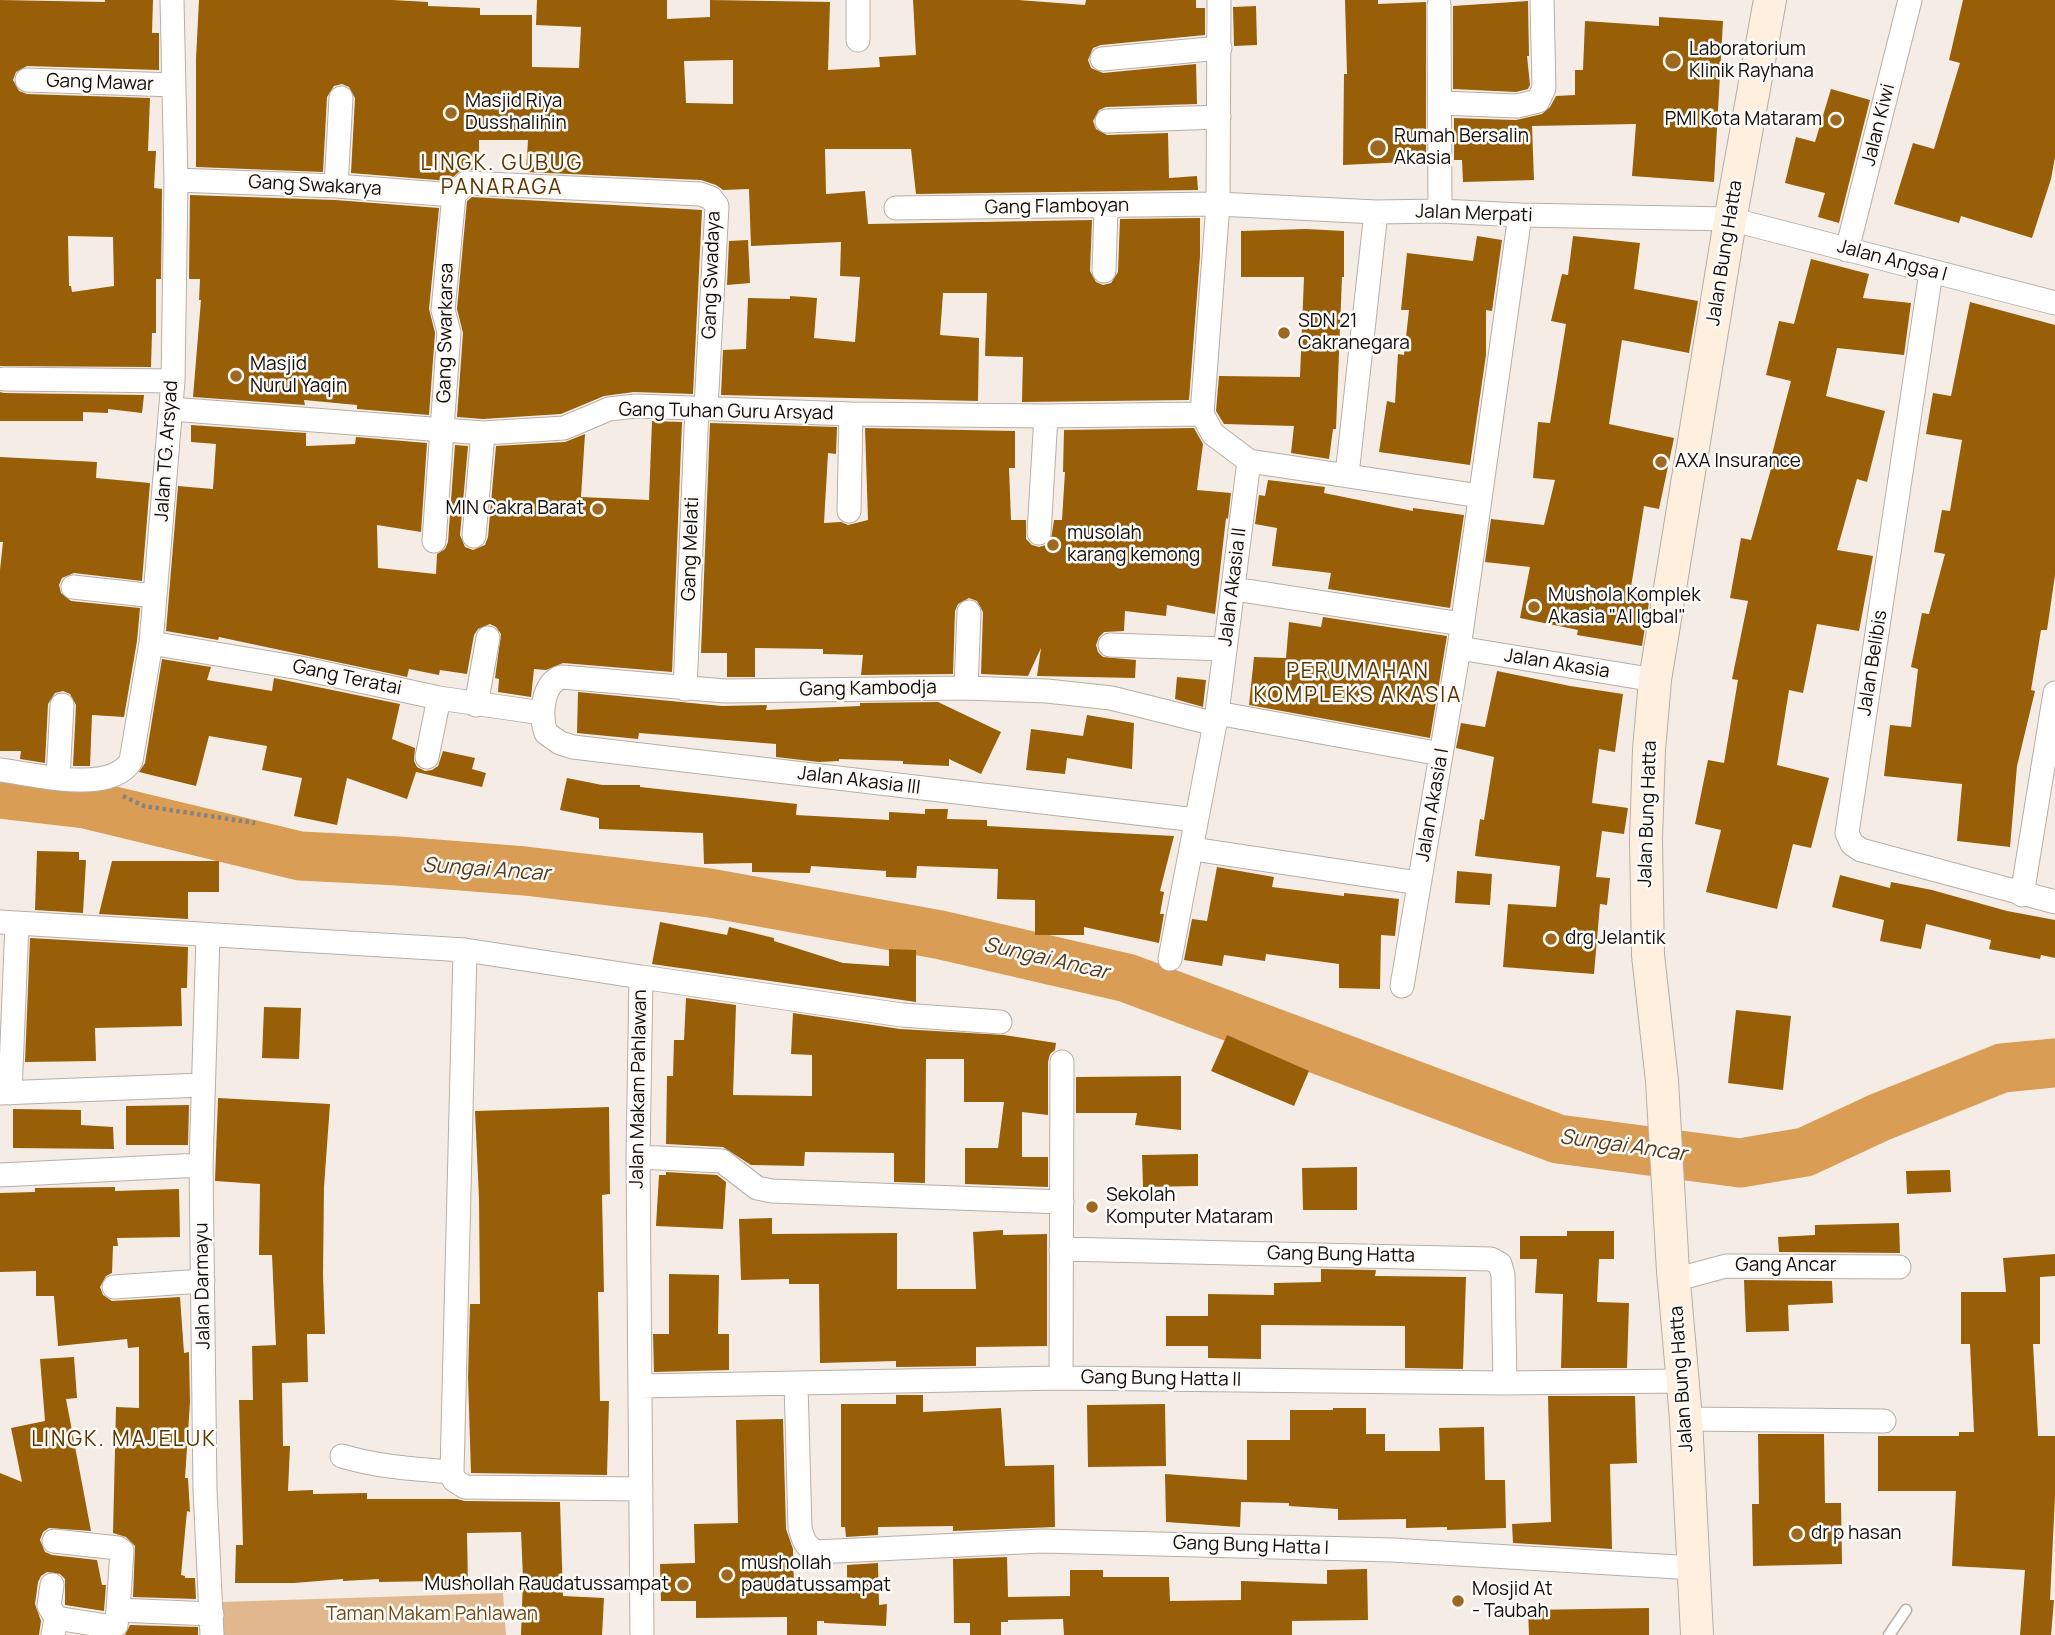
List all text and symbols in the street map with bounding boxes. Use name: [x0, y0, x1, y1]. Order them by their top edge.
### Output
place label: Laboratorium Klinik Rayhana: [1689, 39, 1814, 83]
marker: Laboratorium Klinik Rayhana: [1663, 51, 1683, 71]
street label: Gang Mawar: [46, 70, 154, 96]
street label: Jalan Kiwi: [1858, 81, 1900, 169]
place label: Masjid Riya Dusshalihin: [465, 91, 567, 135]
marker: Masjid Riya Dusshalihin: [443, 105, 459, 121]
place label: PMI Kota Mataram: [1665, 109, 1822, 131]
marker: PMI Kota Mataram: [1828, 112, 1844, 128]
place label: Rumah Bersalin Akasia: [1394, 126, 1529, 170]
marker: Rumah Bersalin Akasia: [1368, 138, 1388, 158]
district label: LINGK. GUBUG PANARAGA: [422, 151, 582, 201]
street label: Gang Swakarya: [248, 171, 382, 201]
street label: Jalan Bung Hatta: [1702, 179, 1748, 327]
street label: Gang Flamboyan: [985, 194, 1129, 220]
street label: Jalan Merpati: [1415, 201, 1533, 227]
street label: Gang Swadaya: [698, 211, 726, 339]
street label: Jalan Angsa I: [1835, 235, 1949, 287]
street label: Gang Swarkarsa: [433, 263, 459, 403]
place label: SDN 21 Cakranegara: [1298, 311, 1410, 355]
marker: SDN 21 Cakranegara: [1276, 325, 1292, 341]
place label: Masjid Nurul Yaqin: [250, 354, 347, 398]
marker: Masjid Nurul Yaqin: [228, 368, 244, 384]
street label: Jalan TG. Arsyad: [151, 380, 183, 522]
street label: Gang Tuhan Guru Arsyad: [618, 399, 834, 425]
place label: AXA Insurance: [1675, 451, 1801, 473]
marker: AXA Insurance: [1653, 454, 1669, 470]
street label: Gang Melati: [678, 496, 704, 602]
place label: MIN Cakra Barat: [446, 498, 584, 520]
marker: MIN Cakra Barat: [590, 501, 606, 517]
place label: musolah karang kemong: [1067, 523, 1200, 567]
street label: Jalan Akasia II: [1214, 527, 1252, 647]
marker: musolah karang kemong: [1045, 537, 1061, 553]
place label: Mushola Komplek Akasia "Al Igbal": [1548, 585, 1701, 629]
marker: Mushola Komplek Akasia "Al Igbal": [1526, 599, 1542, 615]
street label: Jalan Belibis: [1853, 609, 1893, 717]
street label: Jalan Akasia: [1503, 644, 1611, 684]
street label: Gang Teratai: [290, 655, 404, 701]
district label: PERUMAHAN KOMPLEKS AKASIA: [1255, 659, 1461, 709]
street label: Gang Kambodja: [799, 676, 937, 702]
street label: Jalan Bung Hatta: [1634, 740, 1662, 888]
street label: Jalan Akasia I: [1412, 747, 1454, 863]
street label: Jalan Akasia III: [796, 762, 922, 800]
water label: Sungai Ancar: [421, 853, 551, 887]
place label: drg Jelantik: [1565, 928, 1665, 950]
marker: drg Jelantik: [1543, 931, 1559, 947]
water label: Sungai Ancar: [981, 932, 1111, 986]
street label: Jalan Makam Pahlawan: [626, 989, 652, 1189]
water label: Sungai Ancar: [1558, 1125, 1688, 1167]
place label: Sekolah Komputer Mataram: [1106, 1185, 1273, 1229]
marker: Sekolah Komputer Mataram: [1084, 1199, 1100, 1215]
street label: Jalan Darmayu: [190, 1222, 216, 1350]
street label: Gang Bung Hatta: [1267, 1242, 1415, 1268]
street label: Gang Ancar: [1735, 1255, 1837, 1277]
street label: Jalan Bung Hatta: [1666, 1305, 1698, 1453]
street label: Gang Bung Hatta II: [1081, 1366, 1241, 1392]
district label: LINGK. MAJELUK: [33, 1427, 215, 1453]
place label: dr p hasan: [1811, 1523, 1902, 1545]
marker: dr p hasan: [1789, 1526, 1805, 1542]
street label: Gang Bung Hatta I: [1173, 1532, 1329, 1560]
place label: mushollah paudatussampat: [741, 1553, 891, 1597]
marker: mushollah paudatussampat: [719, 1567, 735, 1583]
place label: Mushollah Raudatussampat: [424, 1574, 669, 1596]
marker: Mushollah Raudatussampat: [675, 1577, 691, 1593]
place label: Mosjid At - Taubah: [1472, 1579, 1553, 1623]
marker: Mosjid At - Taubah: [1450, 1593, 1466, 1609]
park label: Taman Makam Pahlawan: [326, 1604, 538, 1626]

